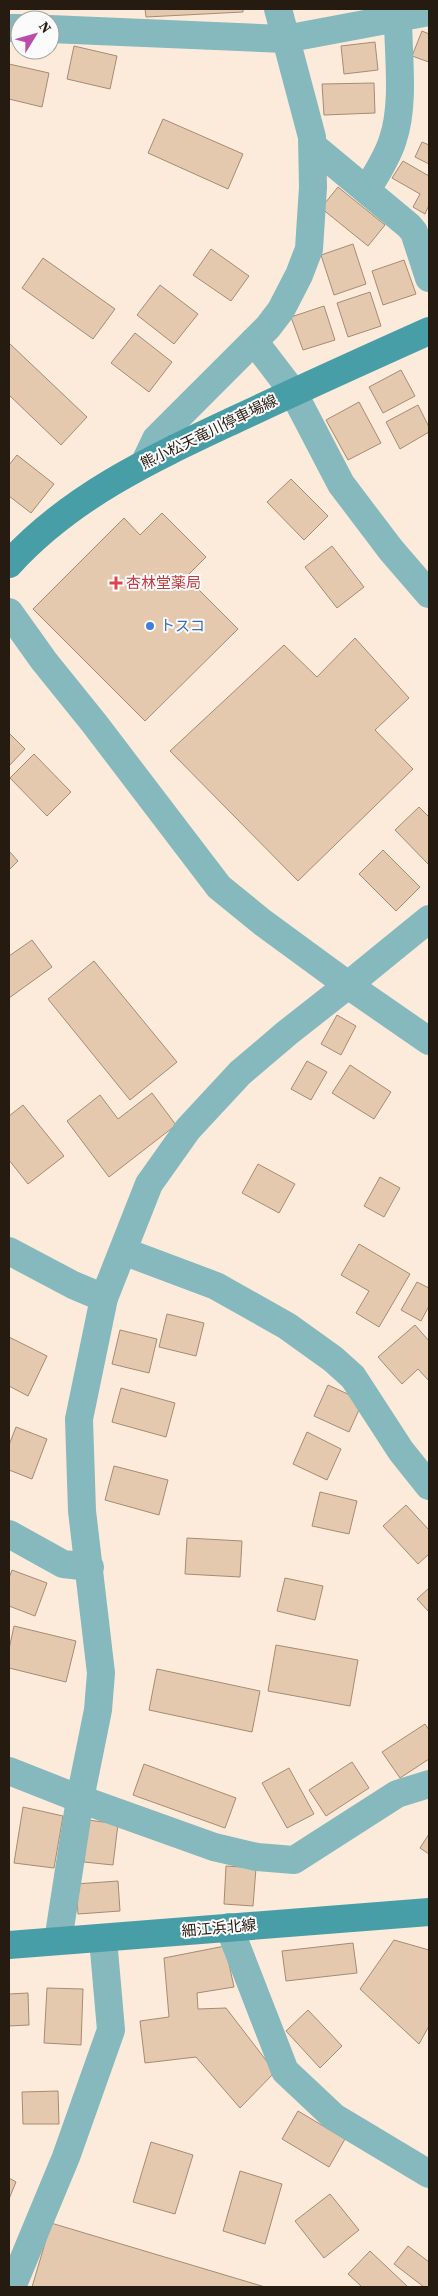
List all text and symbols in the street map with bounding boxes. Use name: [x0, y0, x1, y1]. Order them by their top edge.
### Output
north arrow: [10, 10, 60, 60]
text: N: [34, 17, 56, 37]
street label: 熊小松天竜川停車場線: [137, 389, 281, 474]
place label: 杏林堂薬局: [126, 572, 201, 593]
marker: 杏林堂薬局: [110, 577, 122, 589]
place label: トスコ: [160, 615, 205, 636]
marker: トスコ: [144, 620, 156, 632]
street label: 細江浜北線: [181, 1914, 257, 1941]

